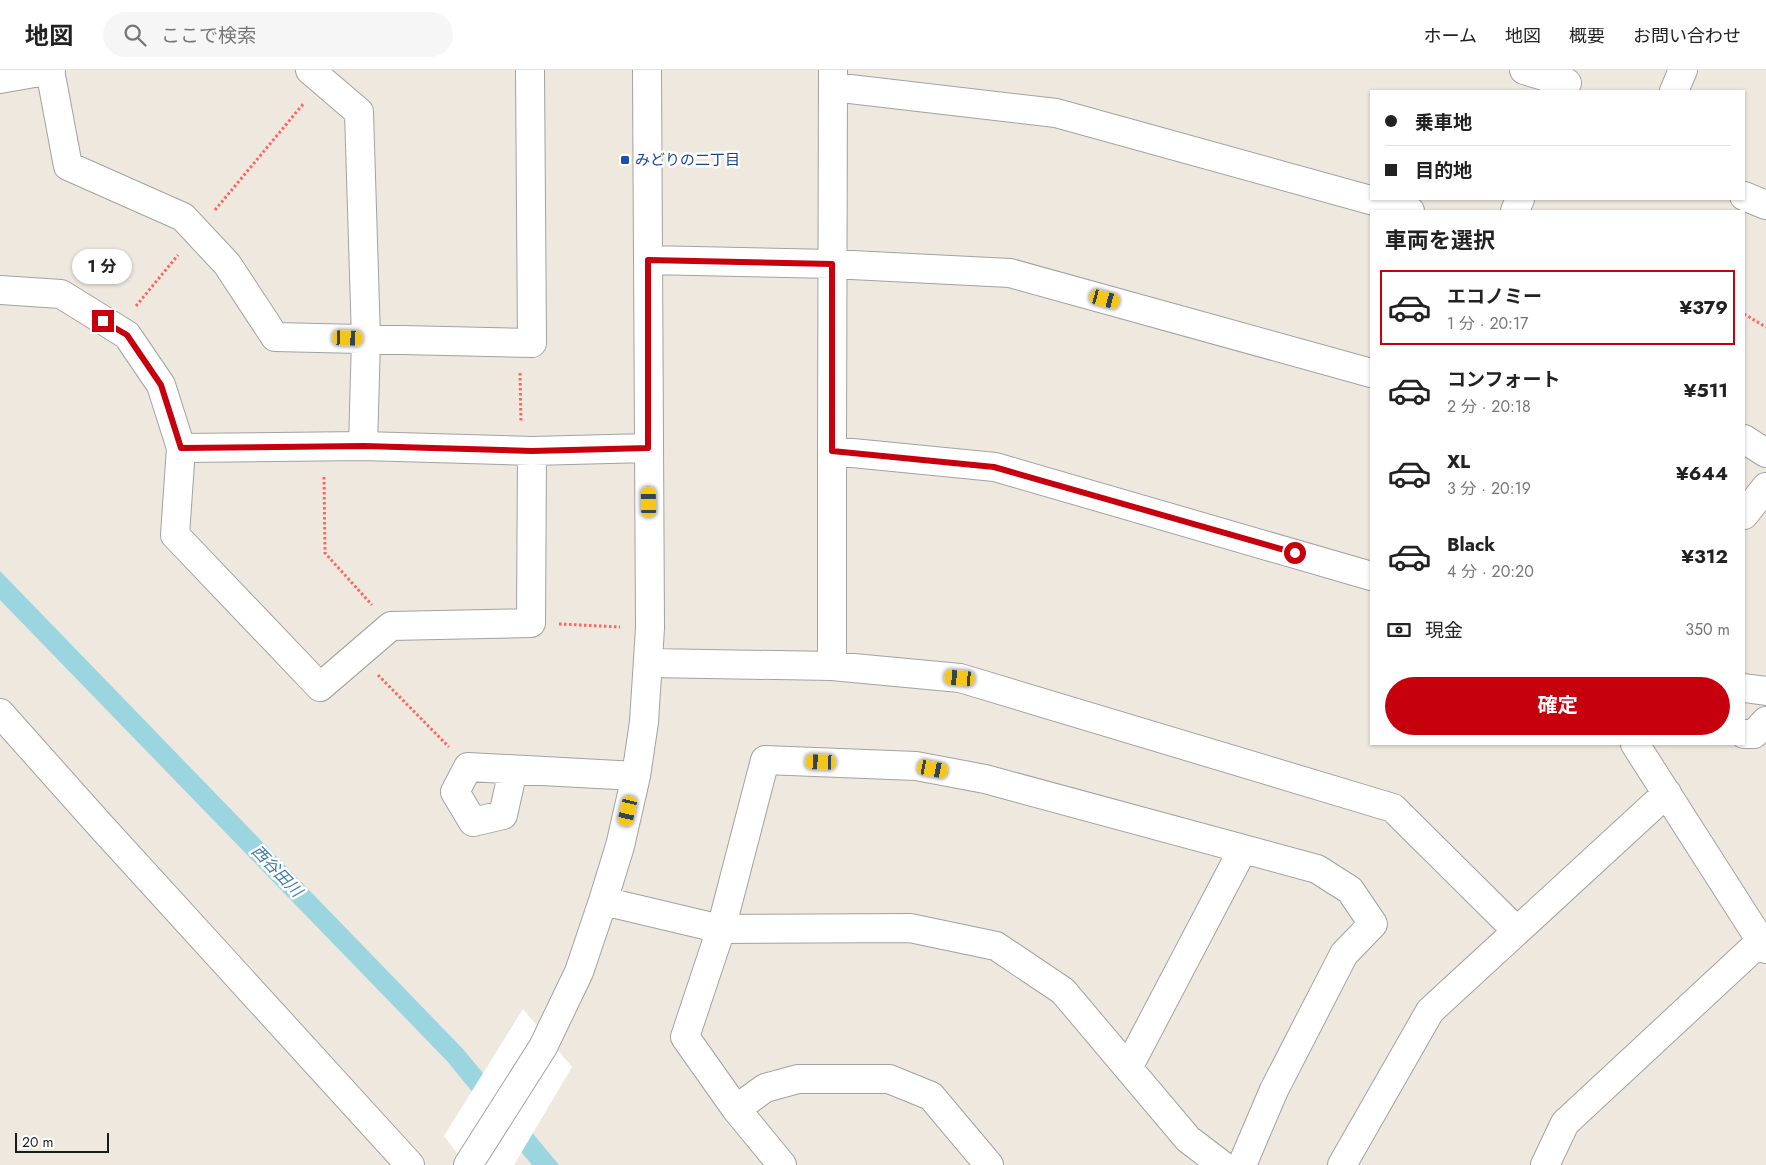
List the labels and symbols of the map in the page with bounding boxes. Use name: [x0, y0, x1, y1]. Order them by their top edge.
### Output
place label: みどりの二丁目: [635, 149, 740, 171]
marker: みどりの二丁目: [619, 154, 631, 166]
callout: 1 分: [73, 248, 133, 284]
car: [1088, 288, 1121, 310]
route end: [92, 310, 114, 332]
car: [332, 330, 363, 346]
car: [641, 487, 656, 517]
route start: [1284, 542, 1306, 564]
car: [944, 669, 975, 687]
car: [805, 754, 836, 770]
car: [916, 759, 949, 779]
car: [617, 795, 638, 827]
water label: 西谷田川: [246, 840, 309, 903]
scale bar: [15, 1130, 109, 1153]

